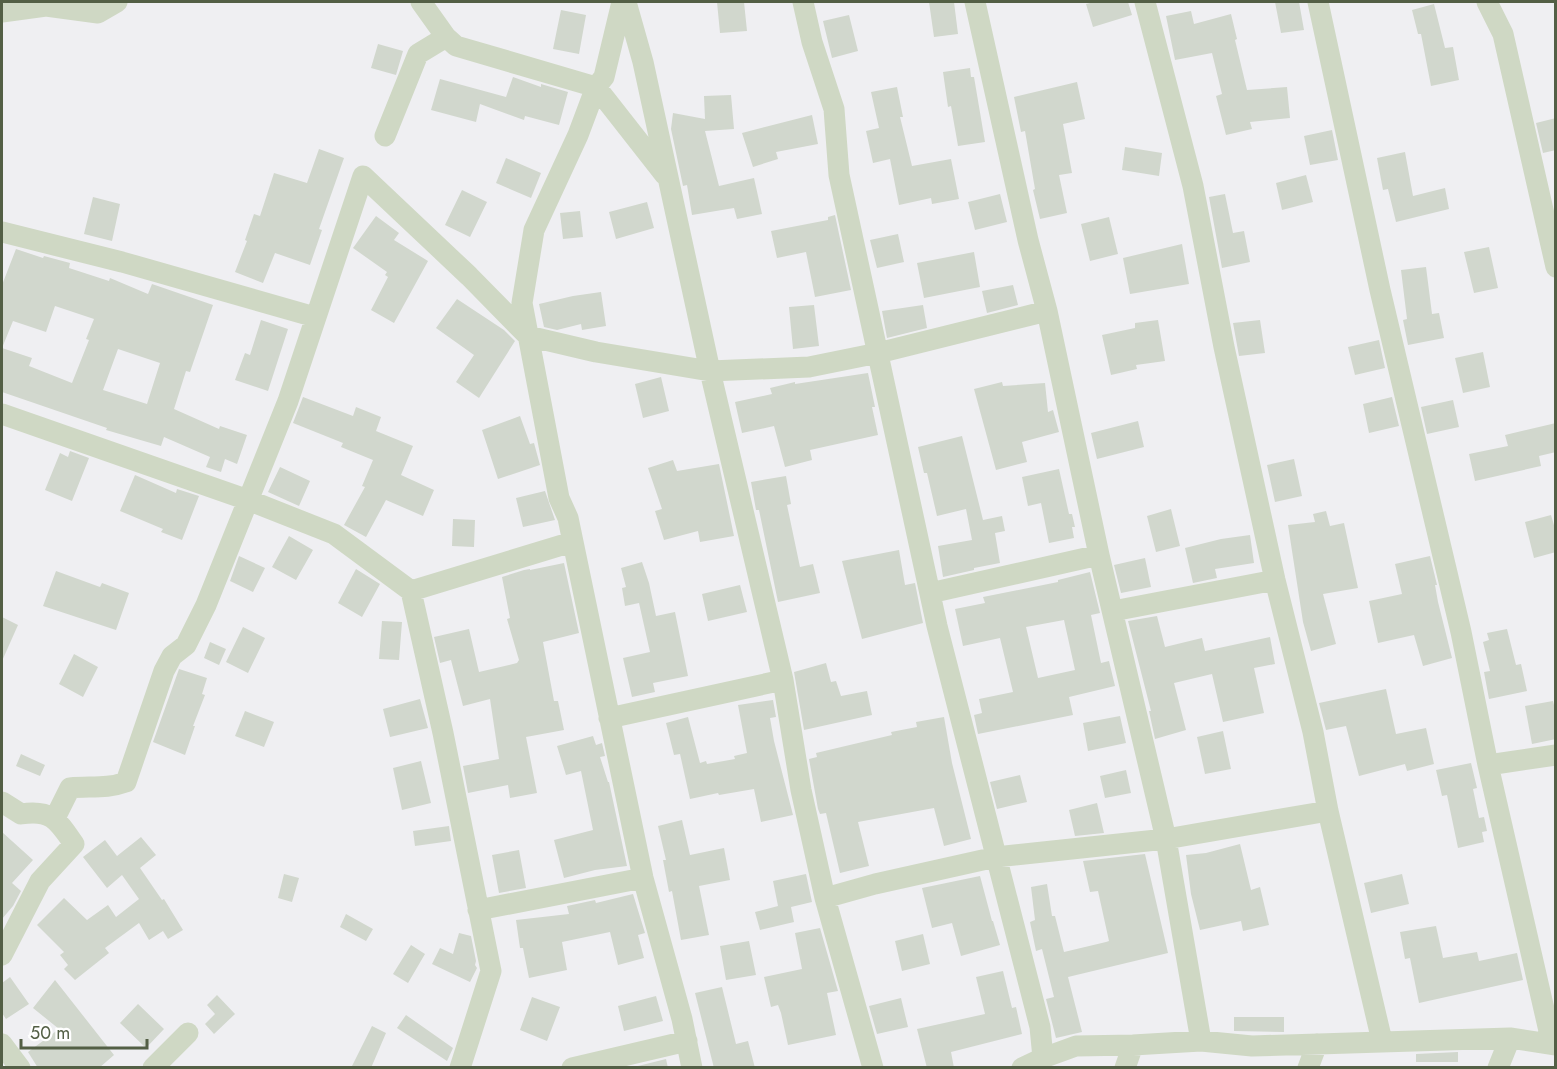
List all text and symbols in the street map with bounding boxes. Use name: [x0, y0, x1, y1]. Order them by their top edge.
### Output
scale bar: [21, 1012, 147, 1050]
text: 50 m: [30, 1020, 70, 1046]

